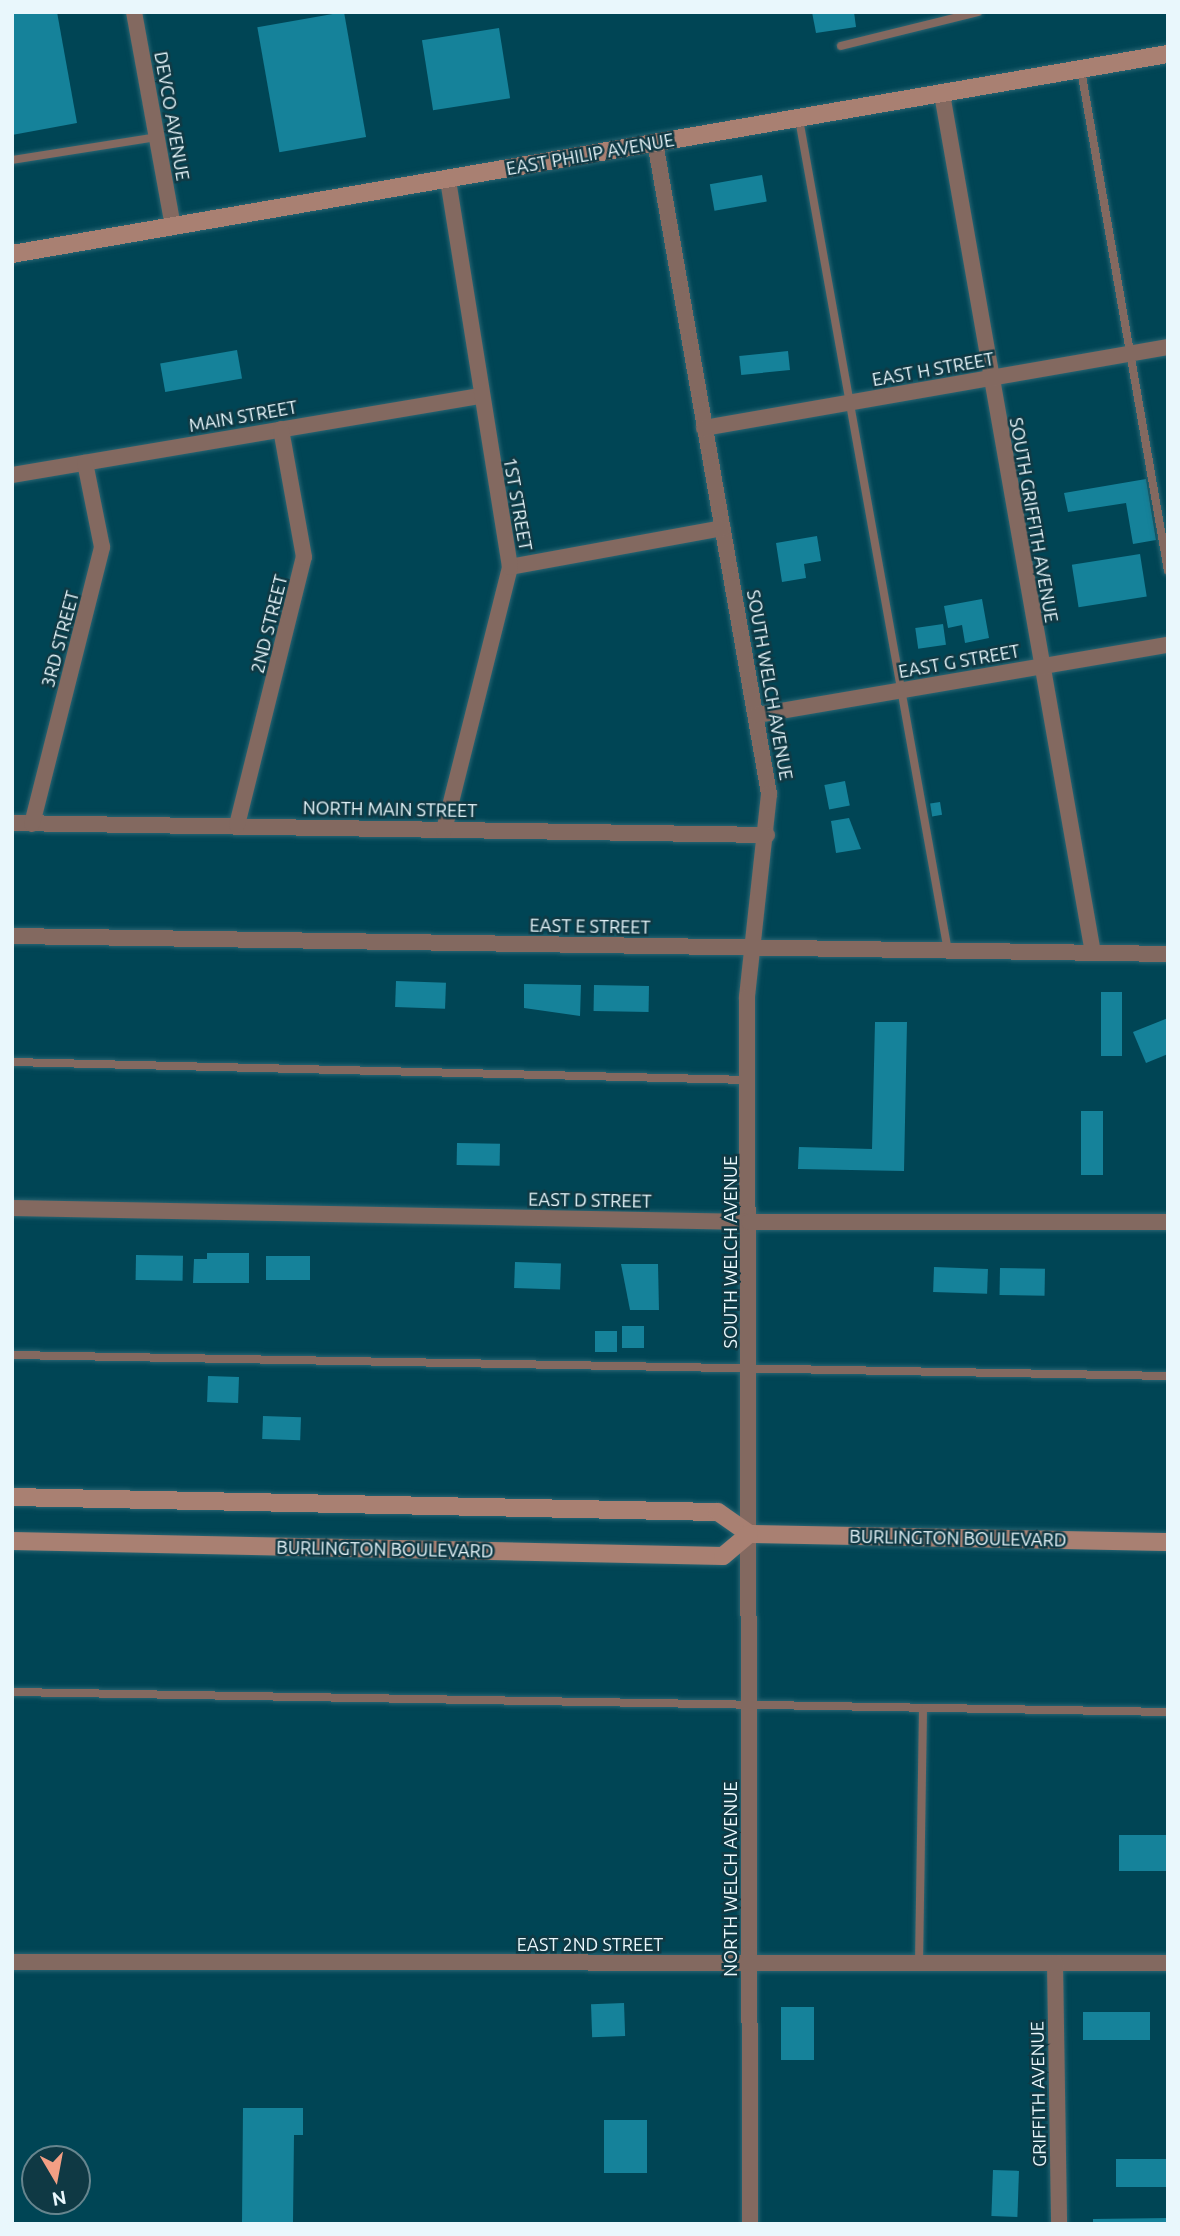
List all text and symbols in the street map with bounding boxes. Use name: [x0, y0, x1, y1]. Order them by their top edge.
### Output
street label: DEVCO AVENUE: [150, 50, 194, 182]
street label: EAST PHILIP AVENUE: [504, 129, 676, 179]
street label: EAST H STREET: [870, 348, 996, 390]
street label: MAIN STREET: [187, 396, 299, 436]
street label: SOUTH GRIFFITH AVENUE: [1005, 416, 1063, 624]
street label: 1ST STREET: [499, 456, 537, 552]
street label: 2ND STREET: [246, 573, 292, 675]
street label: 3RD STREET: [37, 588, 83, 690]
street label: SOUTH WELCH AVENUE: [743, 588, 797, 782]
street label: EAST G STREET: [897, 640, 1021, 682]
street label: NORTH MAIN STREET: [303, 797, 477, 821]
street label: EAST E STREET: [529, 914, 651, 938]
street label: SOUTH WELCH AVENUE: [719, 1156, 741, 1348]
street label: EAST D STREET: [528, 1188, 652, 1212]
street label: BURLINGTON BOULEVARD: [849, 1525, 1067, 1551]
street label: BURLINGTON BOULEVARD: [276, 1536, 494, 1562]
street label: NORTH WELCH AVENUE: [719, 1781, 741, 1977]
street label: EAST 2ND STREET: [517, 1933, 663, 1955]
street label: GRIFFITH AVENUE: [1026, 2021, 1050, 2167]
north arrow: [21, 2145, 91, 2215]
text: N: [50, 2187, 68, 2211]

